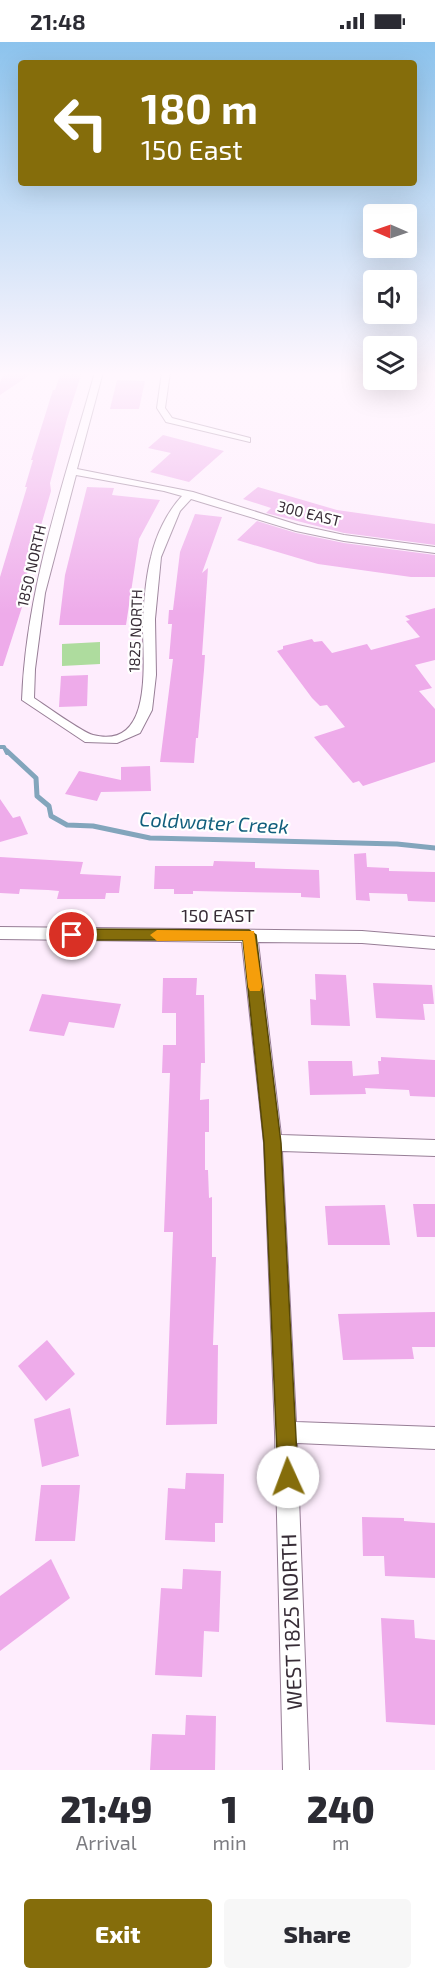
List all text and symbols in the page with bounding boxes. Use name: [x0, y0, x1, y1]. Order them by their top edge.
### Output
text: 21:48: [30, 8, 86, 34]
text: 180 m: [141, 82, 258, 132]
icon: left: [42, 84, 120, 162]
text: 150 East: [141, 133, 242, 165]
north arrow: [363, 204, 417, 258]
map controls: [363, 204, 417, 390]
button: sound: [363, 270, 417, 324]
button: layers: [363, 336, 417, 390]
street label: 300 EAST: [276, 496, 343, 530]
street label: 1850 NORTH: [13, 523, 49, 609]
street label: 1825 NORTH: [125, 589, 145, 673]
water label: Coldwater Creek: [139, 806, 289, 838]
street label: 150 EAST: [181, 904, 255, 926]
pin: [46, 909, 97, 960]
icon: arrive: [55, 918, 88, 951]
position arrow: [256, 1445, 320, 1509]
street label: WEST 1825 NORTH: [275, 1533, 306, 1711]
text: 21:49: [60, 1787, 152, 1830]
text: 1: [221, 1787, 238, 1830]
text: 240: [307, 1787, 375, 1830]
text: Arrival: [76, 1830, 137, 1854]
text: min: [213, 1830, 247, 1854]
text: m: [332, 1830, 350, 1854]
button: Exit: [24, 1899, 212, 1968]
button: Share: [224, 1899, 411, 1968]

